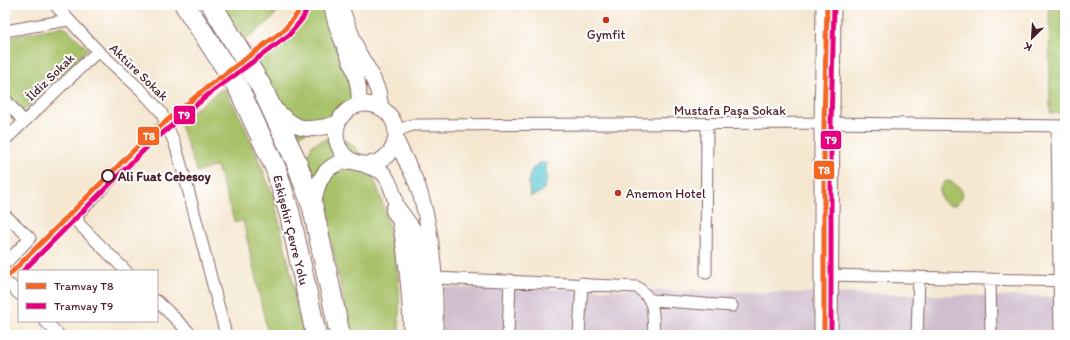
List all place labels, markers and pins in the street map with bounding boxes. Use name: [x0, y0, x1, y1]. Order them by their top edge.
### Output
marker: Gymfit: [601, 15, 611, 25]
place label: Gymfit: [587, 27, 625, 42]
marker: Ali Fuat Cebesoy: [101, 169, 115, 183]
place label: Ali Fuat Cebesoy: [117, 169, 211, 185]
place label: Anemon Hotel: [626, 186, 706, 201]
marker: Anemon Hotel: [613, 188, 623, 198]

